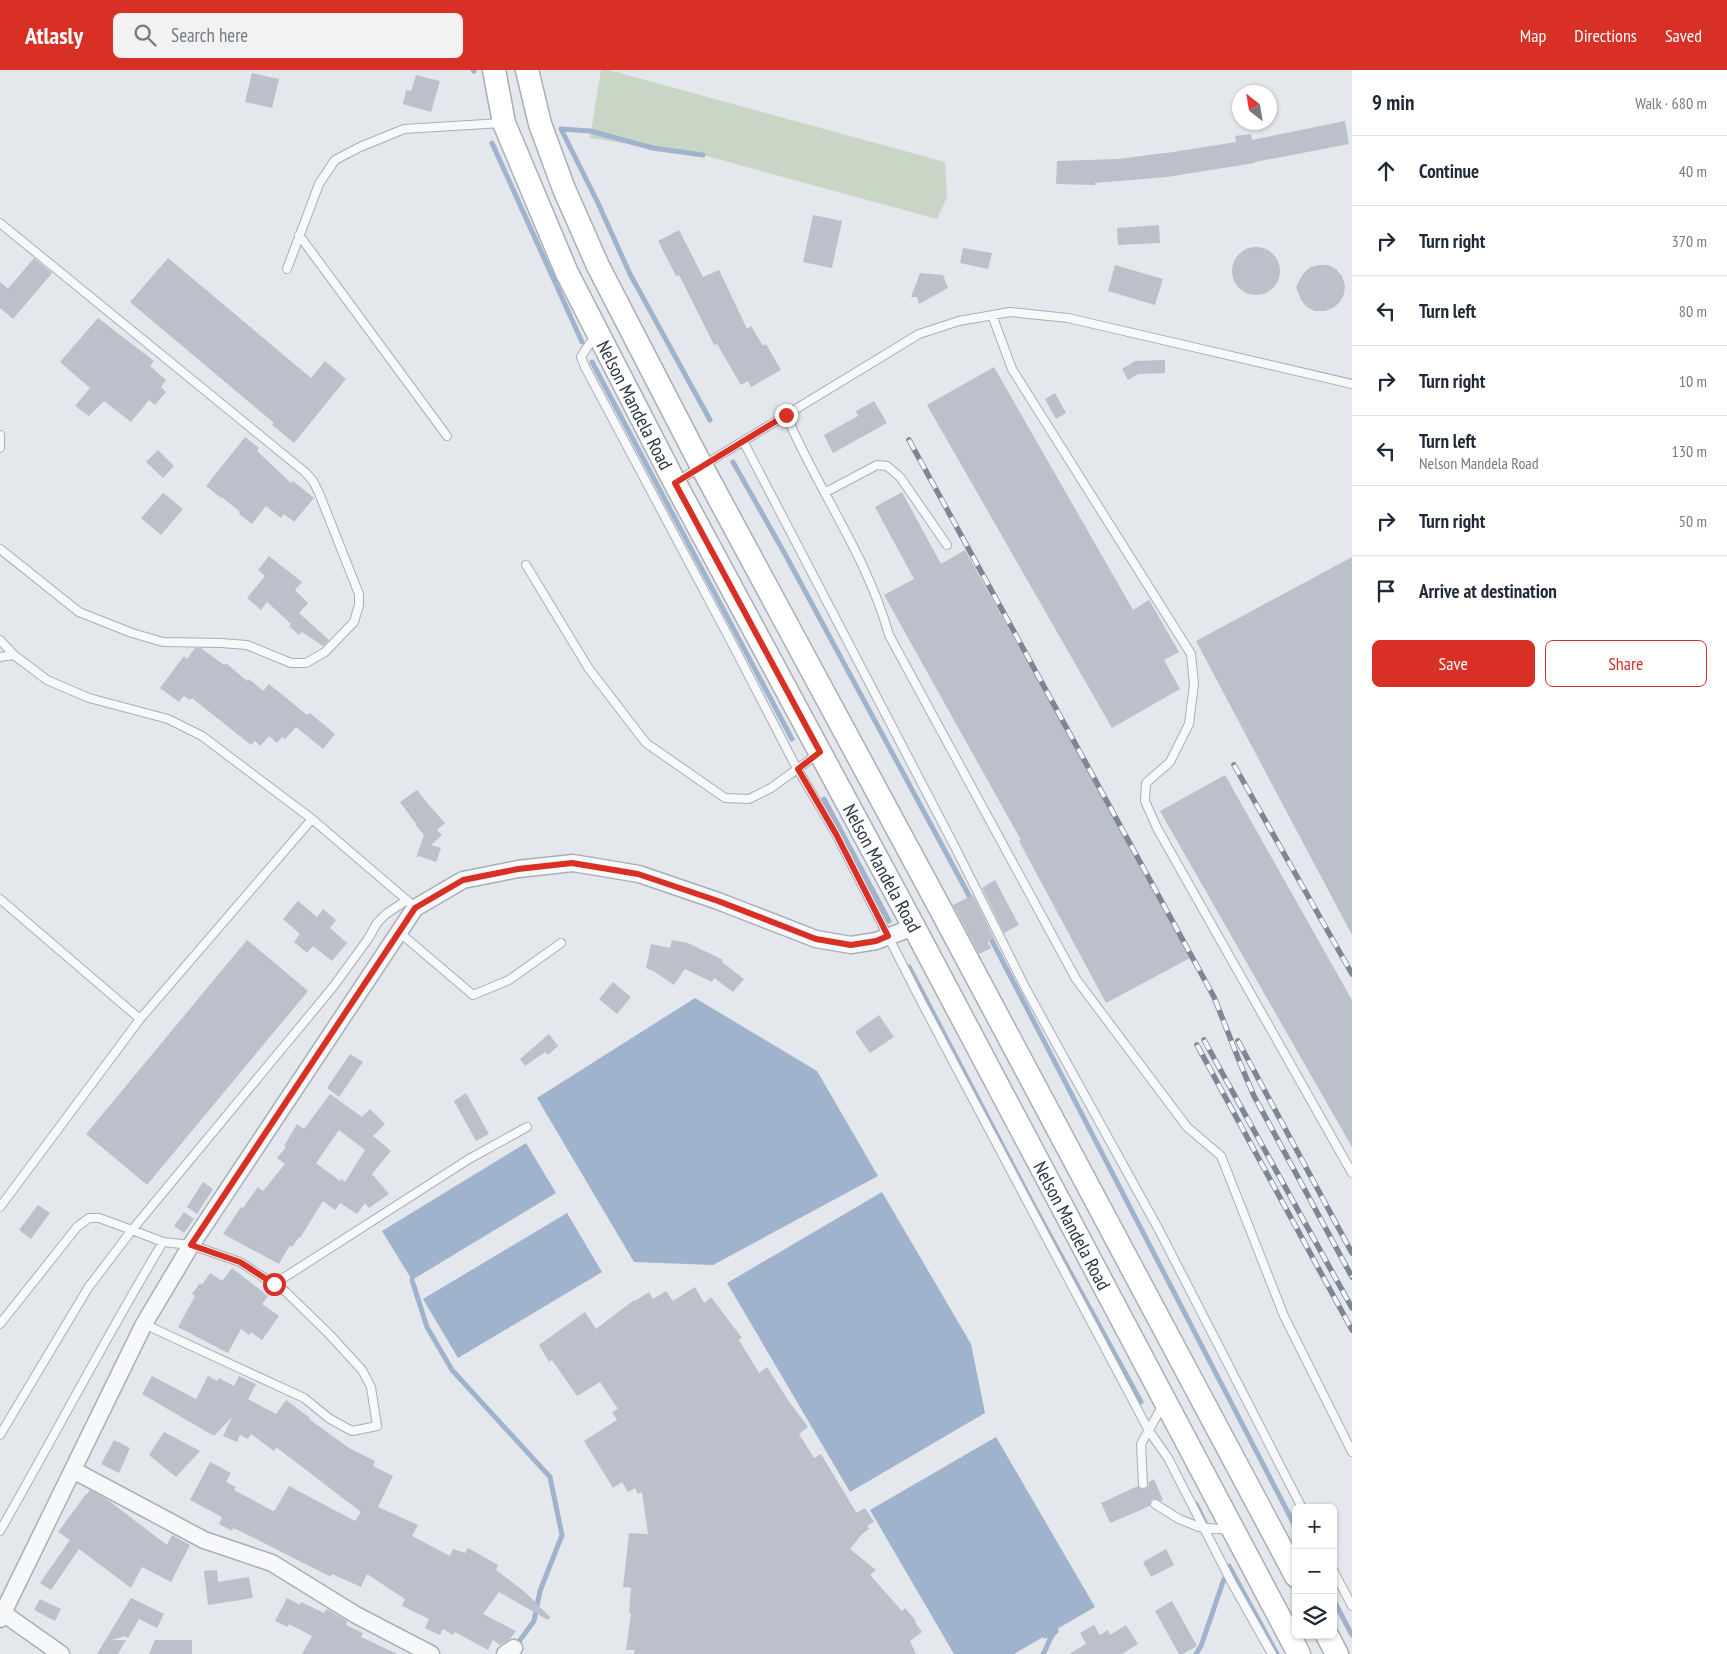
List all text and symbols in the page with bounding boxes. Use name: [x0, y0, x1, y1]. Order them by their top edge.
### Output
search box: [113, 13, 463, 58]
text: Atlasly: [25, 20, 83, 51]
icon: search: [131, 21, 159, 49]
text: Search here: [171, 23, 248, 47]
text: Map: [1520, 24, 1546, 47]
text: Directions: [1574, 24, 1637, 47]
text: Saved: [1665, 24, 1702, 47]
north arrow: [1232, 85, 1277, 130]
text: 9 min: [1372, 89, 1414, 116]
text: Walk · 680 m: [1635, 93, 1707, 113]
icon: ahead: [1372, 157, 1400, 185]
text: Continue: [1419, 159, 1479, 183]
text: 40 m: [1679, 161, 1707, 181]
icon: right: [1372, 227, 1400, 255]
text: Turn right: [1419, 229, 1485, 253]
text: 370 m: [1672, 231, 1707, 251]
icon: left: [1372, 297, 1400, 325]
text: Turn left: [1419, 299, 1476, 323]
text: 80 m: [1679, 301, 1707, 321]
street label: Nelson Mandela Road: [592, 336, 678, 474]
icon: right: [1372, 367, 1400, 395]
text: Turn right: [1419, 369, 1485, 393]
text: 10 m: [1679, 371, 1707, 391]
route end: [775, 404, 798, 427]
text: Turn left: [1419, 429, 1476, 453]
icon: left: [1372, 437, 1400, 465]
text: 130 m: [1672, 441, 1707, 461]
text: Nelson Mandela Road: [1419, 453, 1539, 473]
icon: right: [1372, 507, 1400, 535]
text: Turn right: [1419, 509, 1485, 533]
text: 50 m: [1679, 511, 1707, 531]
icon: arrive: [1372, 577, 1400, 605]
text: Arrive at destination: [1419, 579, 1557, 603]
button: Save: [1372, 640, 1535, 687]
button: Share: [1545, 640, 1707, 687]
street label: Nelson Mandela Road: [838, 800, 927, 936]
street label: Nelson Mandela Road: [1028, 1157, 1116, 1294]
route start: [263, 1273, 286, 1296]
map controls: [1292, 1504, 1337, 1639]
button: +: [1292, 1504, 1337, 1549]
button: −: [1292, 1549, 1337, 1594]
button: layers: [1292, 1594, 1337, 1639]

